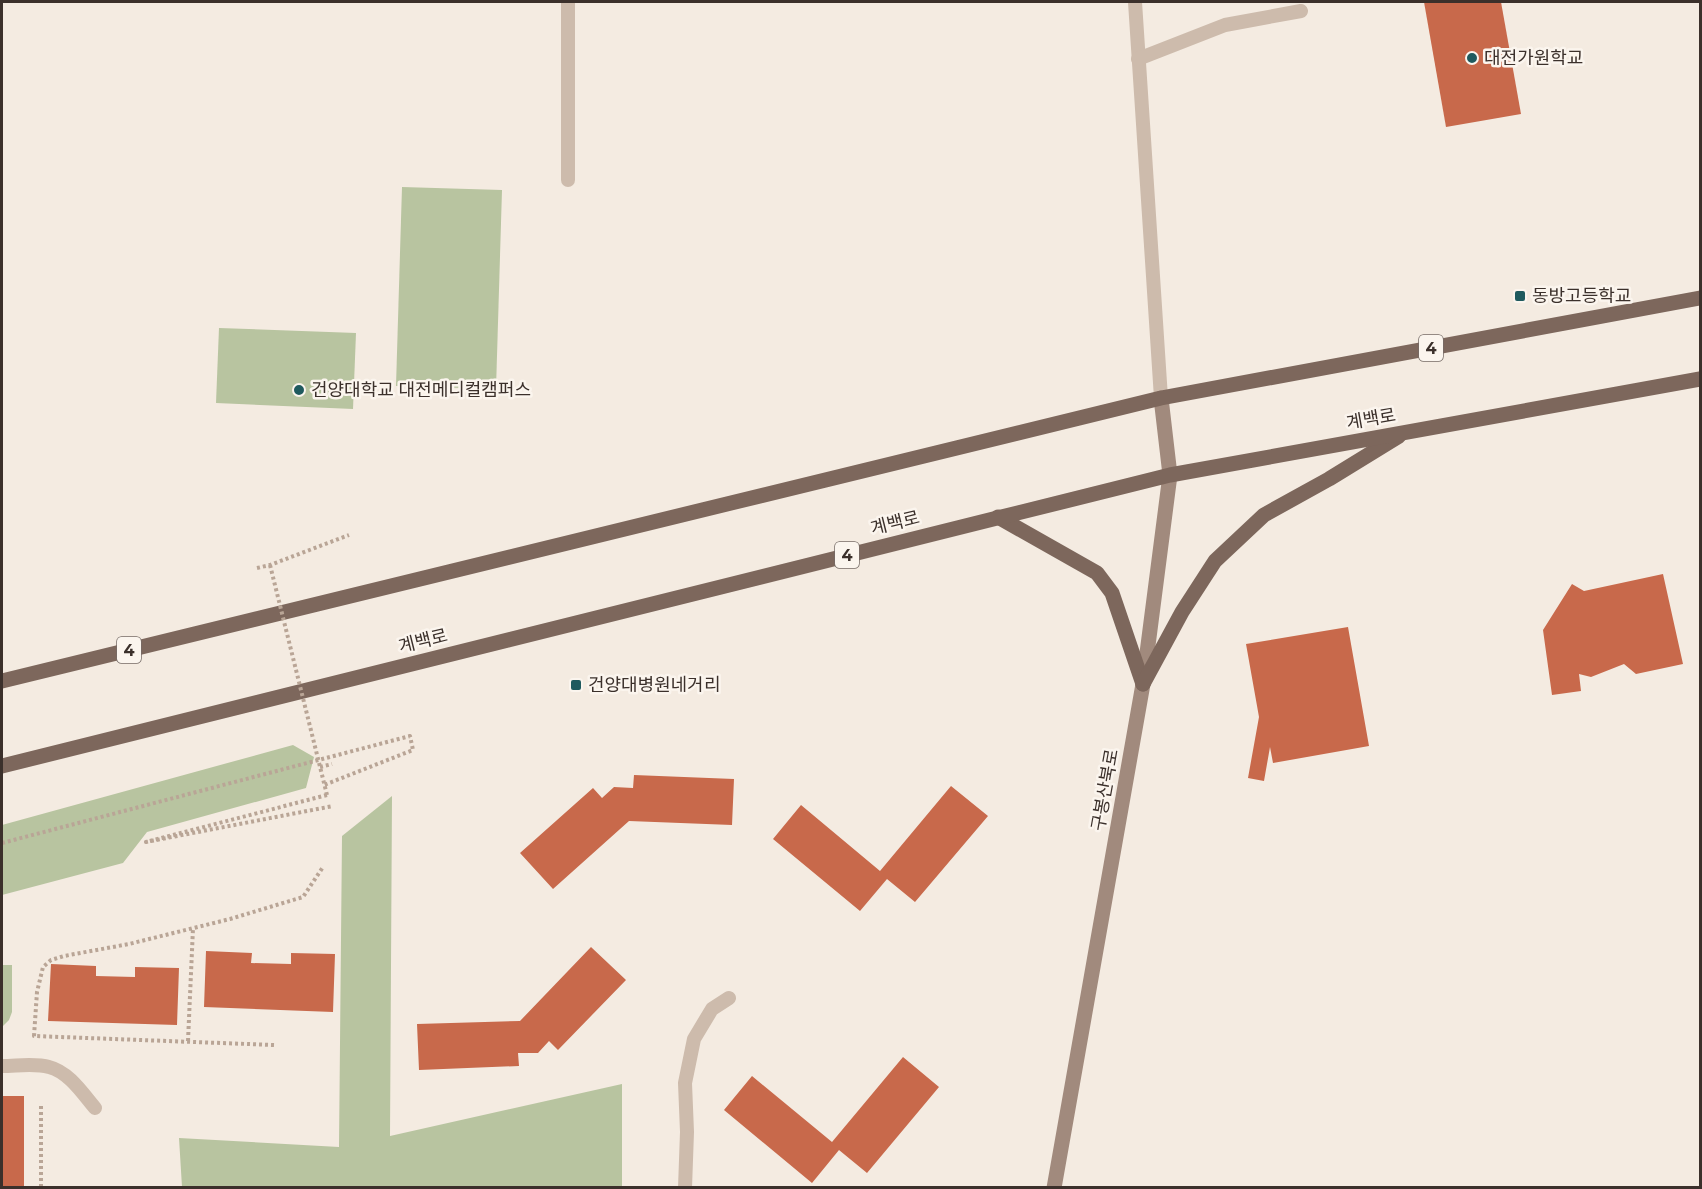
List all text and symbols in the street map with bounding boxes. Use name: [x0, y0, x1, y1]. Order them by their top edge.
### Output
place label: 대전가원학교: [1484, 47, 1583, 69]
marker: 대전가원학교: [1465, 51, 1479, 65]
place label: 동방고등학교: [1532, 285, 1631, 307]
marker: 동방고등학교: [1513, 289, 1527, 303]
road number: 4: [1419, 335, 1443, 361]
place label: 건양대학교 대전메디컬캠퍼스: [311, 379, 531, 401]
marker: 건양대학교 대전메디컬캠퍼스: [292, 383, 306, 397]
street label: 계백로: [1345, 404, 1397, 434]
street label: 계백로: [868, 506, 922, 540]
road number: 4: [835, 542, 859, 568]
street label: 계백로: [396, 624, 450, 658]
road number: 4: [117, 637, 141, 663]
place label: 건양대병원네거리: [588, 674, 720, 696]
marker: 건양대병원네거리: [569, 678, 583, 692]
street label: 구봉산북로: [1087, 747, 1123, 833]

